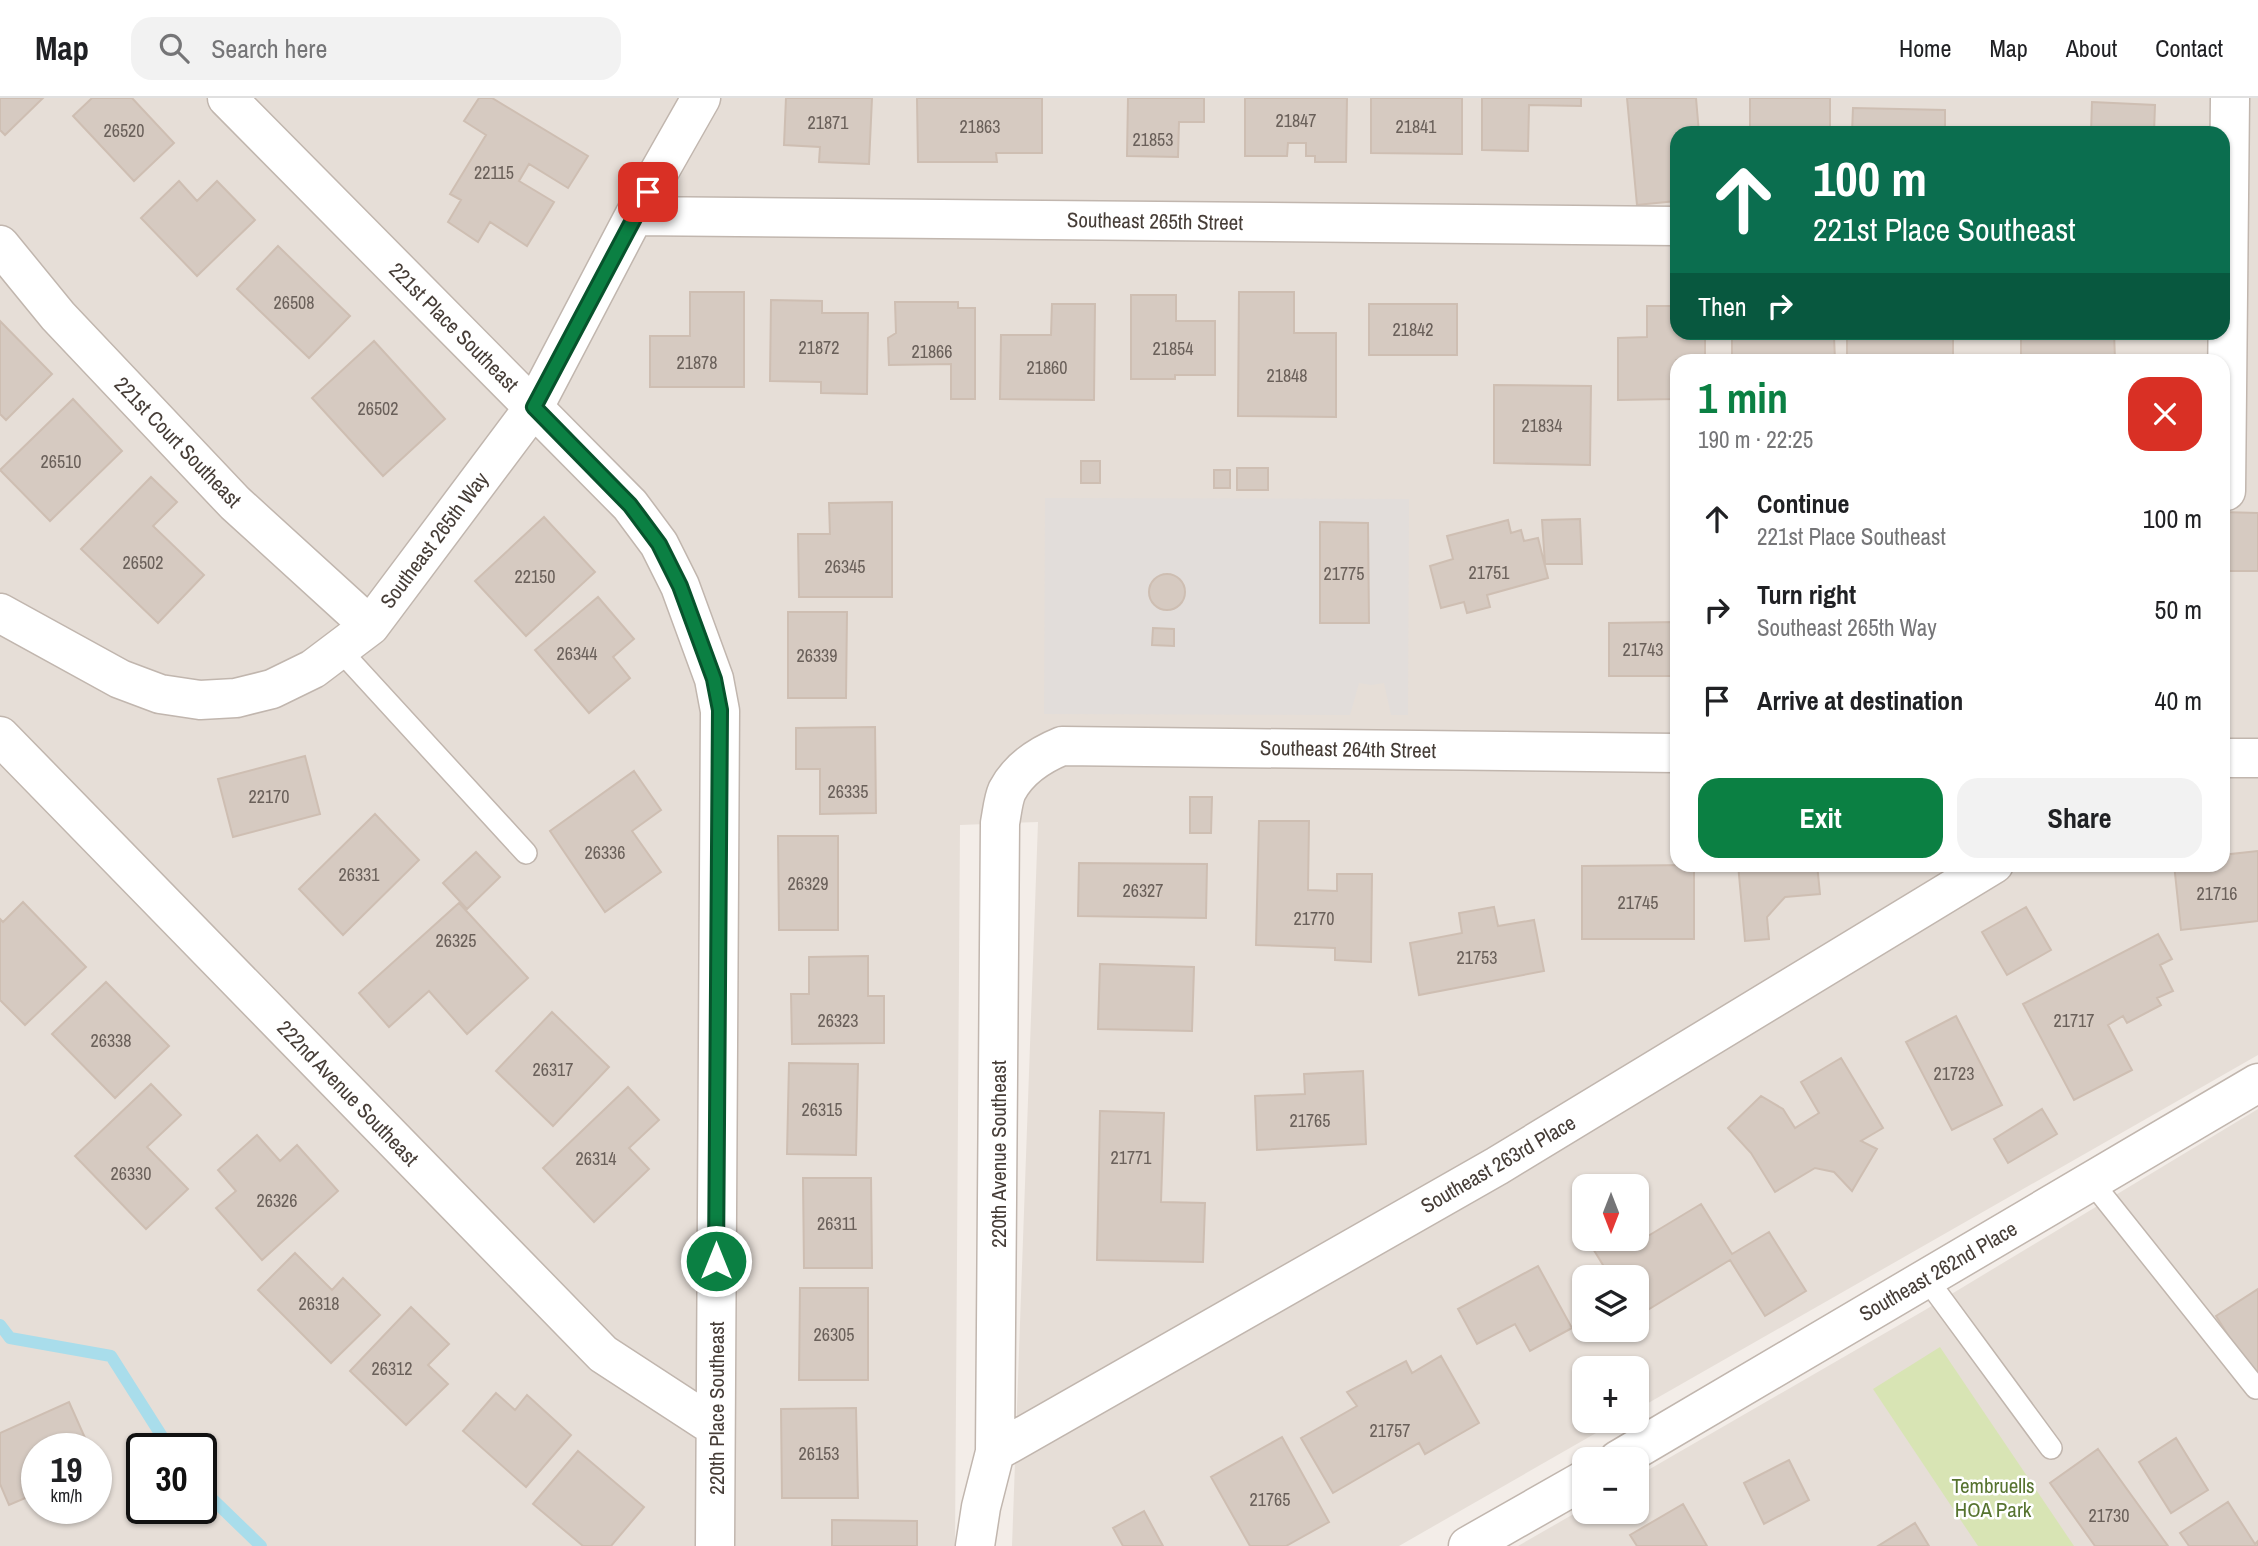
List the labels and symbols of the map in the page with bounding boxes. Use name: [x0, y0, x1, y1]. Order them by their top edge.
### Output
house number: 21847: [1275, 108, 1317, 133]
house number: 21871: [807, 110, 849, 135]
house number: 21863: [959, 114, 1001, 139]
house number: 21841: [1395, 114, 1437, 139]
house number: 26520: [103, 118, 145, 143]
house number: 21853: [1132, 127, 1174, 152]
house number: 22115: [474, 160, 514, 185]
pin: [618, 162, 678, 222]
street label: Southeast 265th Street: [1067, 205, 1244, 237]
street label: 221st Place Southeast: [383, 256, 525, 398]
house number: 26508: [273, 290, 315, 315]
house number: 21842: [1392, 317, 1434, 342]
house number: 21872: [798, 335, 840, 360]
house number: 21854: [1152, 336, 1194, 361]
house number: 21866: [911, 339, 953, 364]
house number: 21878: [676, 350, 718, 375]
house number: 21860: [1026, 355, 1068, 380]
house number: 21848: [1266, 363, 1308, 388]
street label: 221st Court Southeast: [108, 370, 248, 514]
house number: 26502: [357, 396, 399, 421]
house number: 21834: [1521, 413, 1563, 438]
house number: 26510: [40, 449, 82, 474]
street label: Southeast 265th Way: [373, 465, 495, 614]
house number: 26502: [122, 550, 164, 575]
house number: 26345: [824, 554, 866, 579]
house number: 21751: [1468, 560, 1510, 585]
house number: 21775: [1323, 561, 1365, 586]
house number: 22150: [514, 564, 556, 589]
house number: 21743: [1622, 637, 1664, 662]
house number: 26344: [556, 641, 598, 666]
house number: 26339: [796, 643, 838, 668]
street label: Southeast 264th Street: [1260, 733, 1437, 765]
house number: 26335: [827, 779, 869, 804]
house number: 22170: [248, 784, 290, 809]
house number: 26336: [584, 840, 626, 865]
house number: 26331: [338, 862, 380, 887]
house number: 26329: [787, 871, 829, 896]
house number: 26327: [1122, 878, 1164, 903]
house number: 21716: [2196, 881, 2238, 906]
house number: 21745: [1617, 890, 1659, 915]
house number: 21770: [1293, 906, 1335, 931]
house number: 26325: [435, 928, 477, 953]
house number: 21753: [1456, 945, 1498, 970]
house number: 26323: [817, 1008, 859, 1033]
house number: 21717: [2053, 1008, 2095, 1033]
street label: 222nd Avenue Southeast: [271, 1014, 425, 1172]
house number: 26338: [90, 1028, 132, 1053]
house number: 26317: [532, 1057, 574, 1082]
street label: 220th Avenue Southeast: [984, 1060, 1013, 1248]
house number: 21723: [1933, 1061, 1975, 1086]
house number: 26315: [801, 1097, 843, 1122]
house number: 21765: [1289, 1108, 1331, 1133]
street label: Southeast 263rd Place: [1415, 1108, 1581, 1220]
house number: 21771: [1110, 1145, 1152, 1170]
house number: 26314: [575, 1146, 617, 1171]
house number: 26330: [110, 1161, 152, 1186]
north arrow: [1572, 1174, 1648, 1251]
house number: 26326: [256, 1188, 298, 1213]
house number: 26311: [817, 1211, 858, 1236]
street label: Southeast 262nd Place: [1854, 1214, 2022, 1328]
position arrow: [679, 1224, 753, 1298]
house number: 26318: [298, 1291, 340, 1316]
street label: 220th Place Southeast: [702, 1321, 731, 1495]
house number: 26305: [813, 1322, 855, 1347]
house number: 26312: [371, 1356, 413, 1381]
house number: 21757: [1369, 1418, 1411, 1443]
speed limit sign: 30: [126, 1433, 217, 1524]
house number: 26153: [798, 1441, 840, 1466]
park label: Tembruells HOA Park: [1951, 1471, 2035, 1524]
house number: 21765: [1249, 1487, 1291, 1512]
house number: 21730: [2088, 1503, 2130, 1528]

